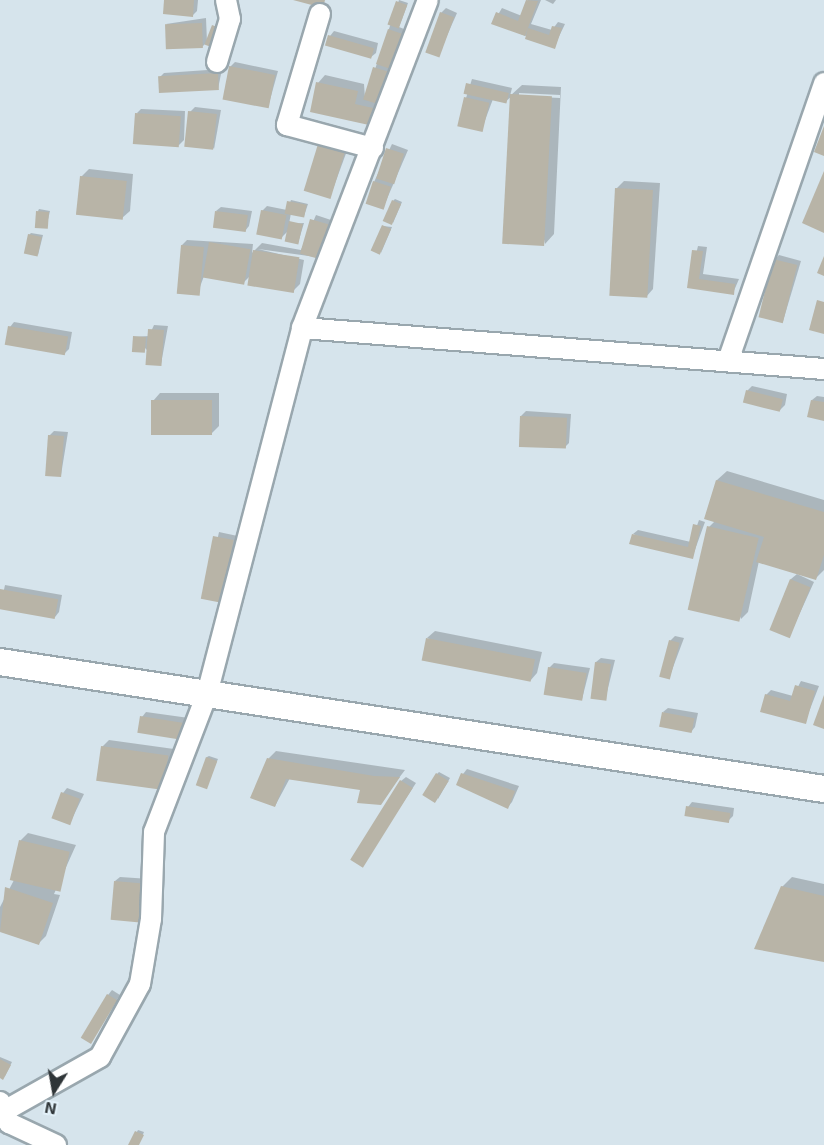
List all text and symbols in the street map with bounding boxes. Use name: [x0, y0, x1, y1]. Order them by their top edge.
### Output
north arrow: [24, 1061, 84, 1121]
text: N: [43, 1099, 58, 1120]

